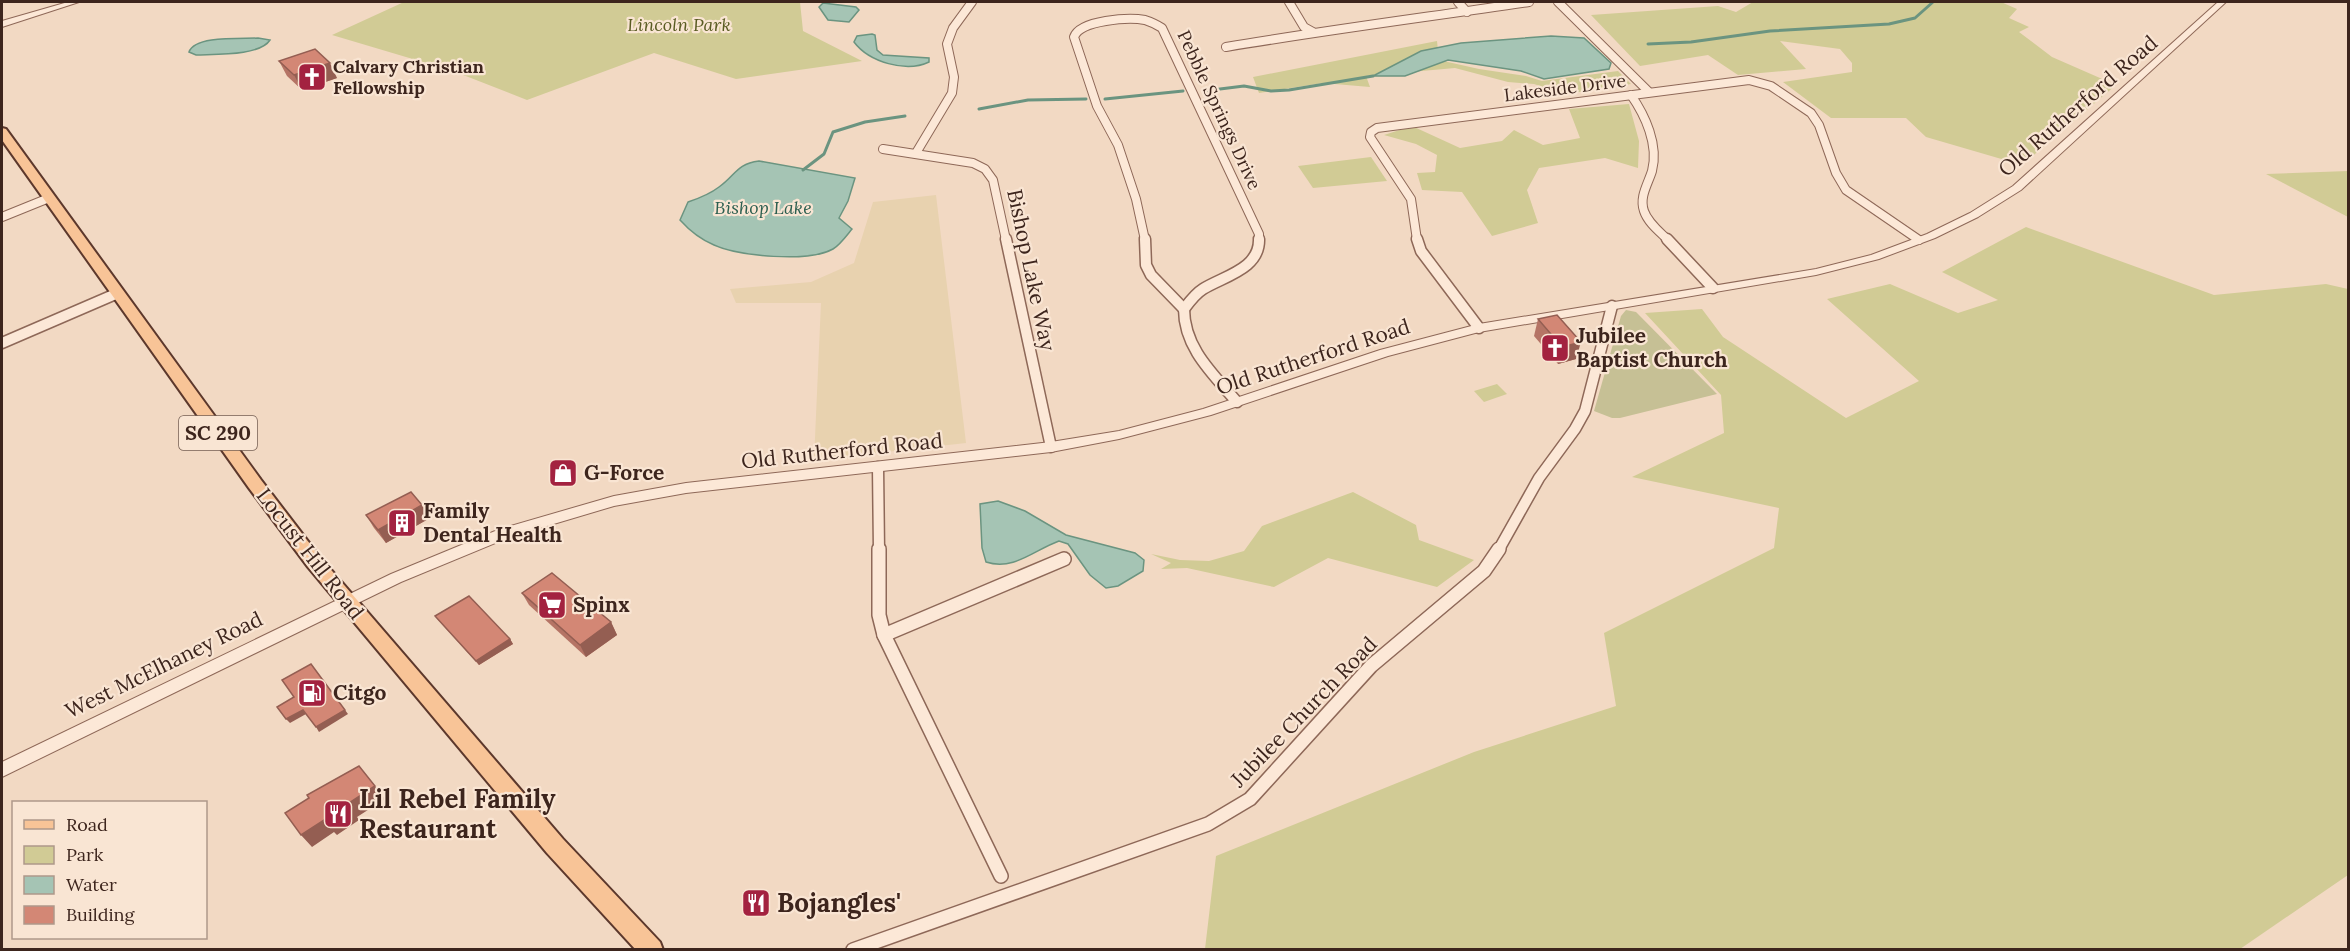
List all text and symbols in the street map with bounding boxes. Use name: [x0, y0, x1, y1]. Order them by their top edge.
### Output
park label: Lincoln Park: [627, 13, 731, 36]
street label: Pebble Springs Drive: [1172, 26, 1267, 193]
street label: Old Rutherford Road: [1992, 29, 2163, 182]
place label: Calvary Christian Fellowship: [333, 55, 484, 99]
church icon: Calvary Christian Fellowship: [296, 61, 328, 93]
street label: Lakeside Drive: [1502, 69, 1628, 106]
street label: Bishop Lake Way: [1001, 187, 1062, 353]
water label: Bishop Lake: [714, 196, 812, 219]
street label: Old Rutherford Road: [1212, 312, 1413, 401]
place label: Jubilee Baptist Church: [1576, 322, 1728, 373]
church icon: Jubilee Baptist Church: [1539, 332, 1571, 364]
road number: SC 290: [179, 416, 257, 450]
street label: Old Rutherford Road: [740, 426, 944, 475]
shop icon: G-Force: [547, 457, 579, 489]
place label: G-Force: [584, 459, 664, 486]
street label: Locust Hill Road: [251, 483, 370, 625]
place label: Family Dental Health: [423, 497, 562, 548]
building icon: Family Dental Health: [386, 507, 418, 539]
supermarket icon: Spinx: [536, 589, 568, 621]
place label: Spinx: [573, 591, 630, 618]
street label: West McElhaney Road: [61, 605, 267, 724]
street label: Jubilee Church Road: [1224, 631, 1383, 793]
fuel station icon: Citgo: [296, 677, 328, 709]
place label: Citgo: [333, 679, 386, 706]
place label: Lil Rebel Family Restaurant: [359, 782, 556, 845]
restaurant icon: Lil Rebel Family Restaurant: [322, 798, 354, 830]
legend: [12, 801, 207, 939]
text: Road: [66, 813, 108, 836]
text: Park: [66, 843, 104, 866]
text: Water: [66, 873, 117, 896]
place label: Bojangles': [777, 886, 901, 919]
restaurant icon: Bojangles': [740, 887, 772, 919]
text: Building: [66, 903, 136, 926]

